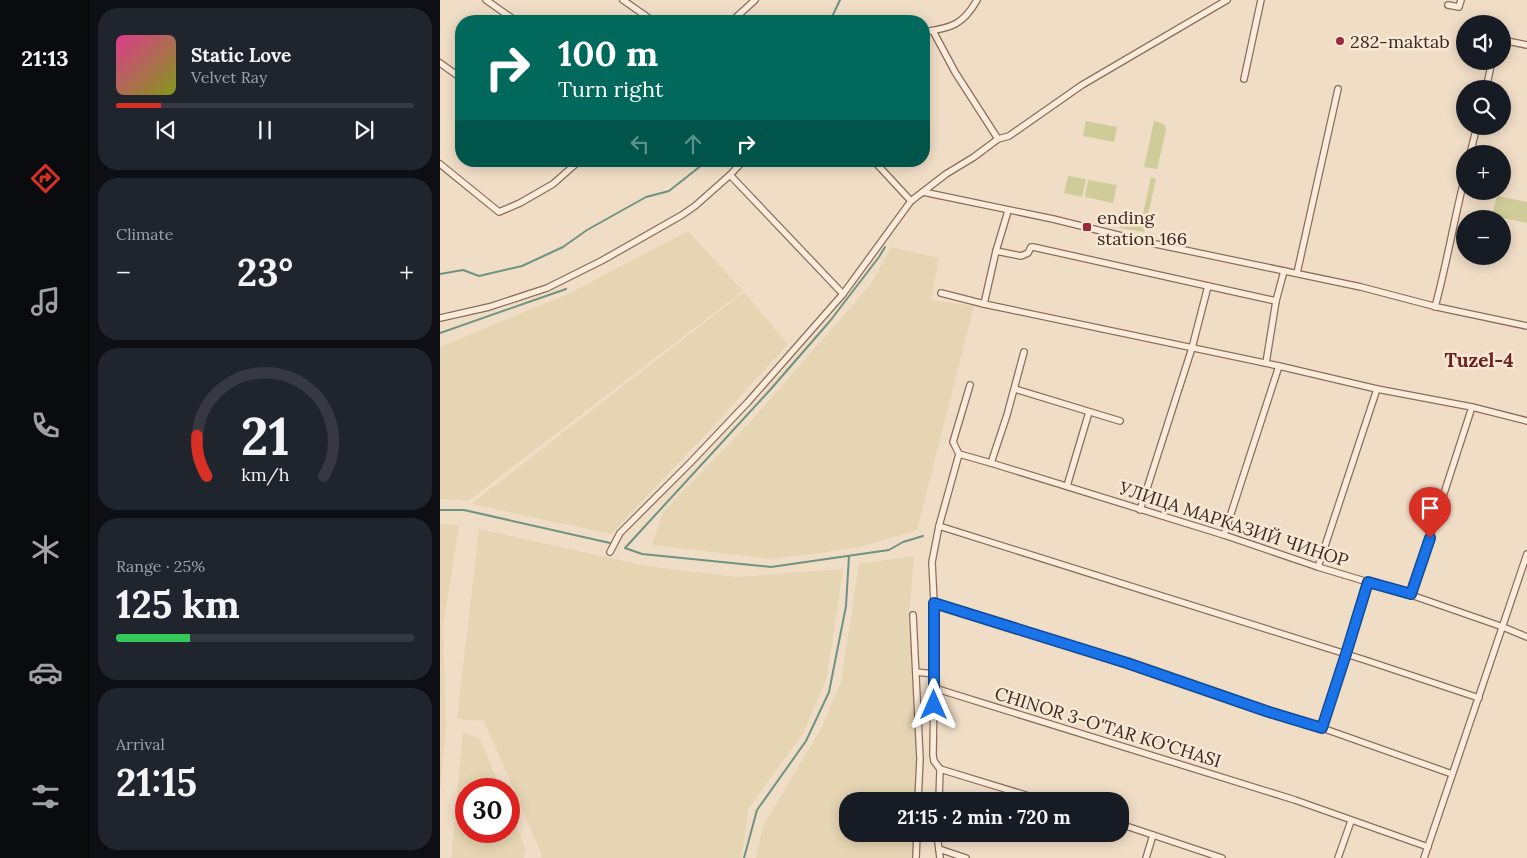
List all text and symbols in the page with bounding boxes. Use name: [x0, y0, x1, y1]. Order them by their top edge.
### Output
map controls: [1456, 15, 1511, 265]
button: sound: [1456, 15, 1511, 70]
place label: 282-maktab: [1350, 30, 1450, 53]
text: 100 m: [558, 31, 658, 76]
icon: right: [475, 35, 540, 100]
marker: 282-maktab: [1334, 35, 1346, 47]
text: Static Love: [191, 43, 291, 67]
text: 21:13: [21, 44, 69, 72]
text: Velvet Ray: [191, 67, 267, 87]
text: Turn right: [558, 75, 663, 103]
button: search: [1456, 80, 1511, 135]
icon: previous: [152, 116, 180, 144]
icon: pause: [251, 116, 279, 144]
icon: next: [350, 116, 378, 144]
icon: left: [626, 130, 654, 158]
icon: ahead: [679, 130, 707, 158]
icon: right: [732, 130, 760, 158]
button: +: [1456, 145, 1511, 200]
icon: directions: [28, 161, 63, 196]
place label: ending station 166: [1097, 206, 1187, 250]
button: −: [1456, 210, 1511, 265]
marker: ending station 166: [1081, 221, 1093, 233]
text: Climate: [116, 224, 173, 244]
text: 23°: [237, 248, 293, 296]
text: −: [116, 255, 131, 291]
text: +: [399, 255, 414, 291]
icon: music: [28, 284, 63, 319]
district label: Tuzel-4: [1444, 348, 1514, 372]
text: 21: [241, 403, 289, 469]
icon: phone: [28, 408, 63, 443]
text: km/h: [241, 463, 289, 486]
street label: УЛИЦА МАРКАЗИЙ ЧИНОР: [1116, 476, 1352, 572]
pin: [1409, 487, 1451, 538]
icon: arrive: [1416, 494, 1444, 522]
icon: climate: [28, 532, 63, 567]
text: Range · 25%: [116, 556, 205, 576]
text: 125 km: [116, 580, 240, 628]
icon: car: [28, 655, 63, 690]
position arrow: [907, 678, 959, 730]
street label: CHINOR 3-O'TAR KO'CHASI: [992, 682, 1224, 772]
text: Arrival: [116, 734, 165, 754]
text: 21:15: [116, 758, 197, 806]
speed limit sign: 30: [455, 778, 520, 843]
icon: filters: [28, 779, 63, 814]
text: 21:15 · 2 min · 720 m: [897, 805, 1071, 829]

